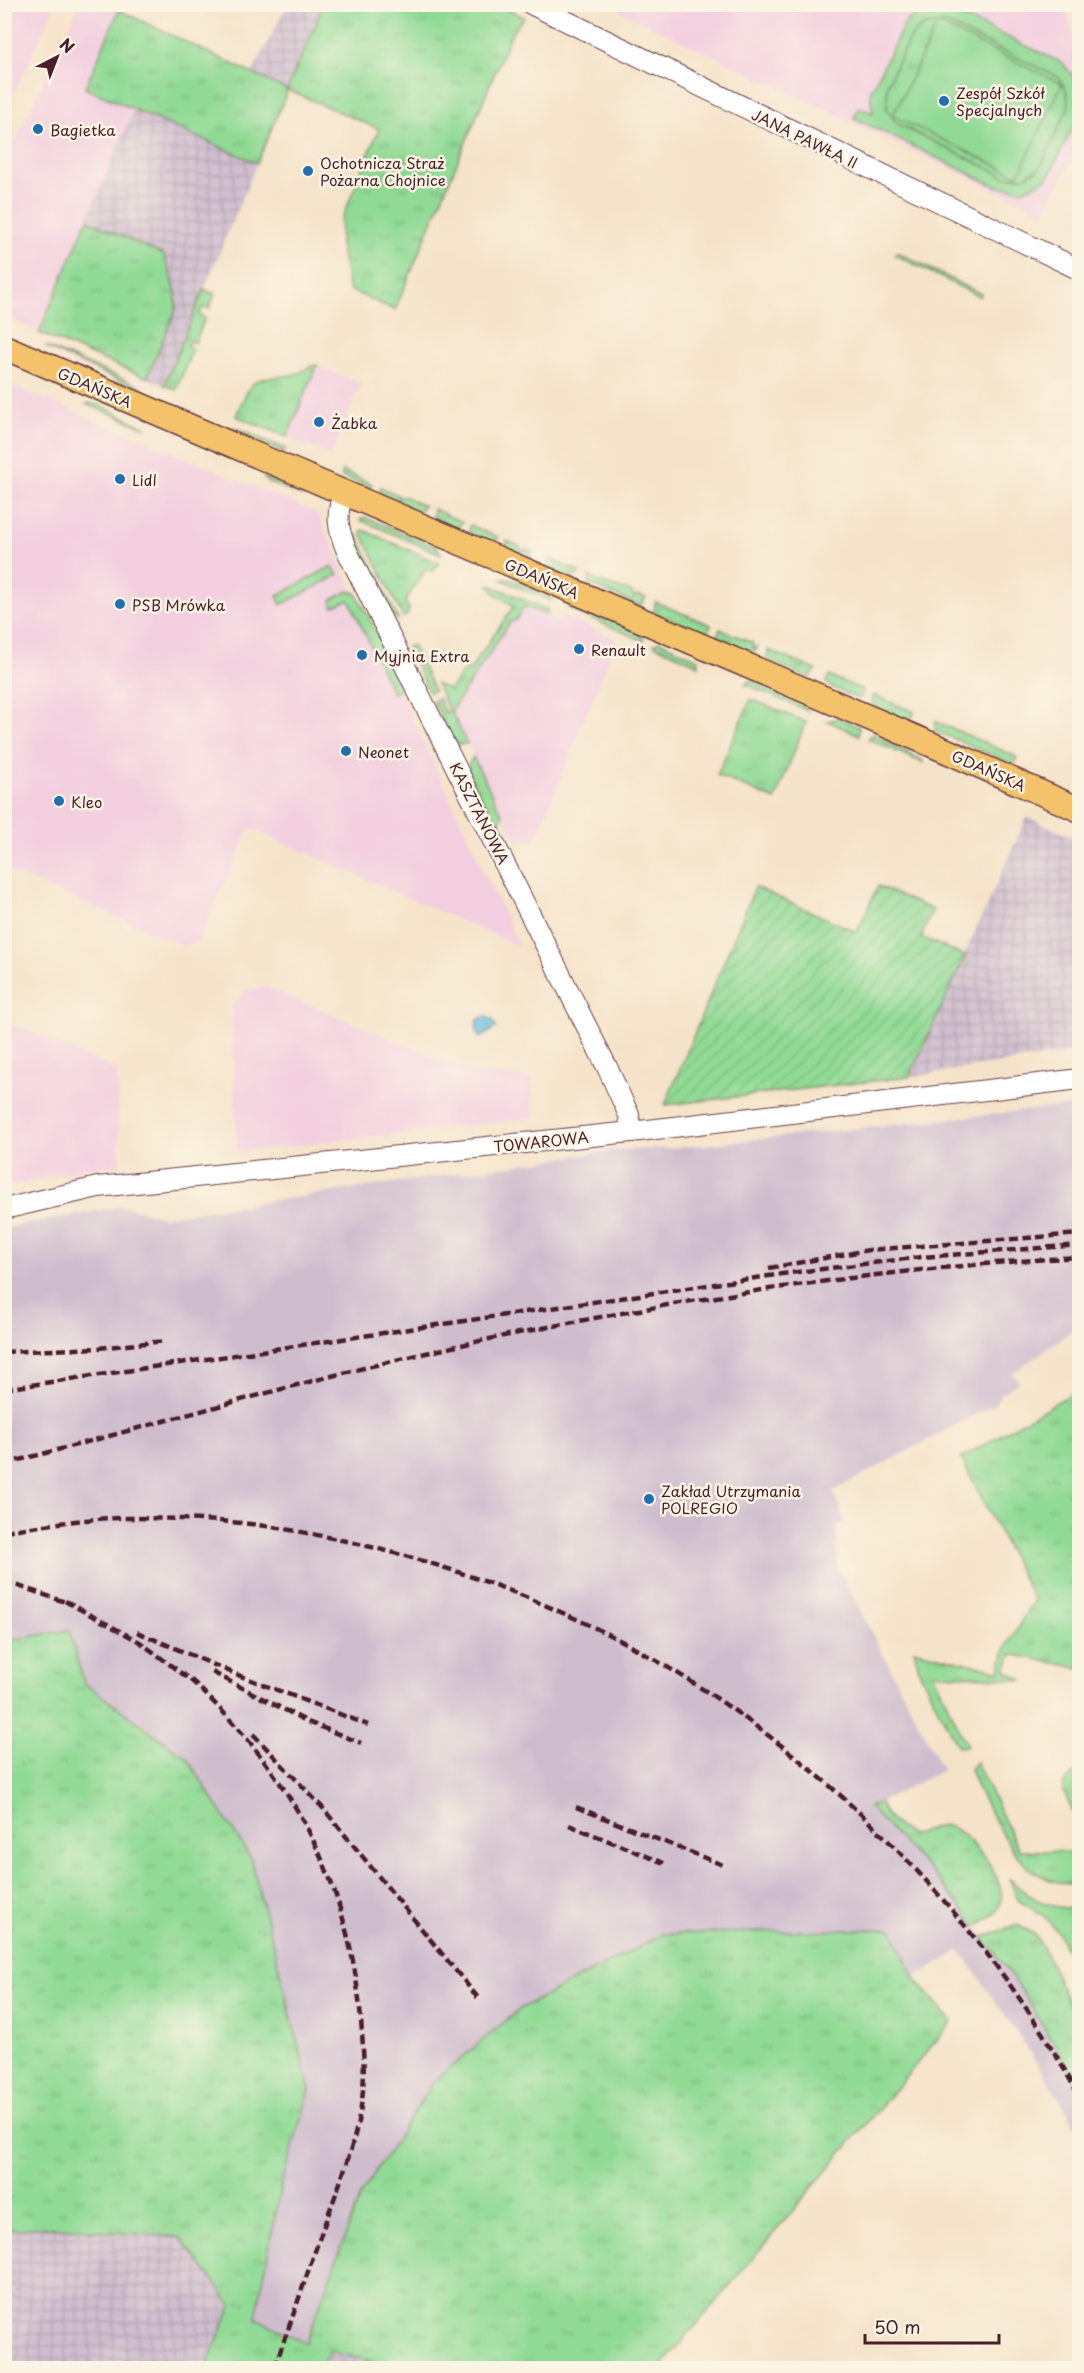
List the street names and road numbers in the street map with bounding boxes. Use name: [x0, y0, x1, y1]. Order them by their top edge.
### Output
street label: JANA PAWŁA II: [748, 102, 862, 174]
street label: GDAŃSKA: [54, 361, 136, 413]
street label: GDAŃSKA: [501, 552, 583, 604]
street label: GDAŃSKA: [948, 743, 1030, 797]
street label: KASZTANOWA: [444, 758, 516, 868]
street label: TOWAROWA: [492, 1125, 590, 1157]

